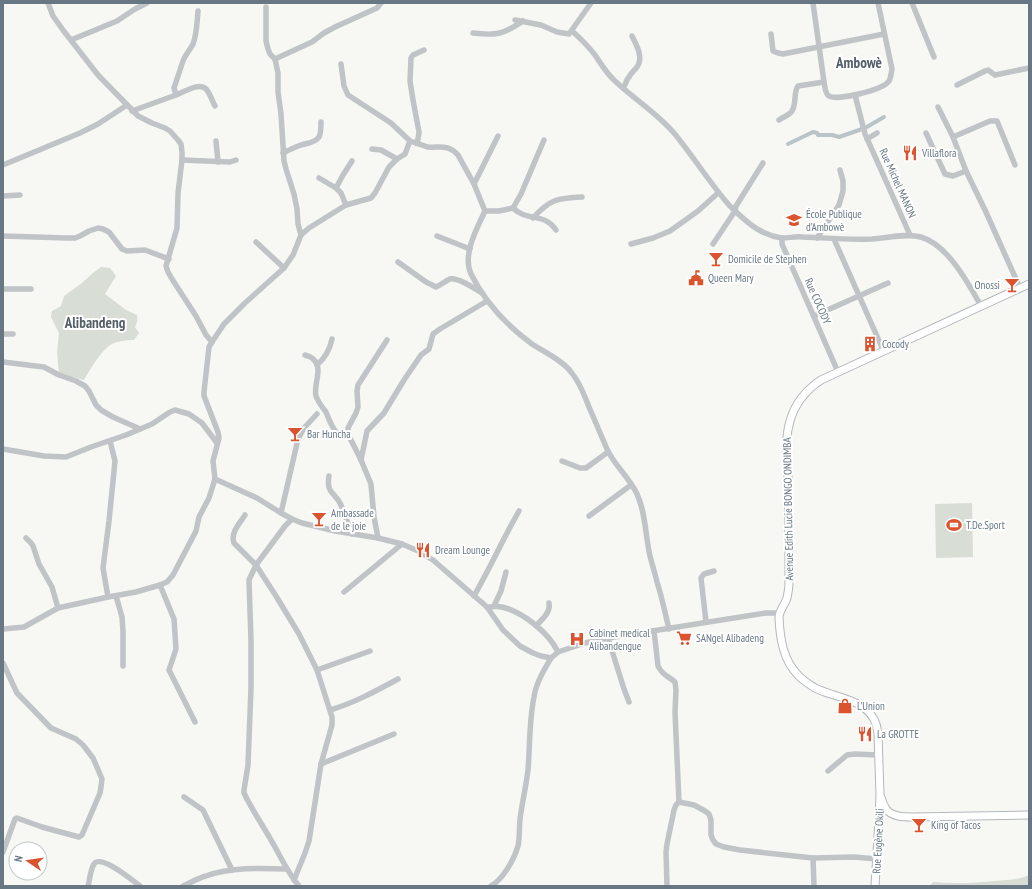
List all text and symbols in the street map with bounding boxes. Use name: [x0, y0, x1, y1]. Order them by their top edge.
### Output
district label: Ambowè: [835, 53, 882, 72]
restaurant icon: Villaflora: [901, 144, 919, 162]
street label: Rue Michel MANON: [876, 146, 920, 220]
place label: Villaflora: [921, 146, 956, 160]
place label: École Publique d’Ambowè: [806, 207, 862, 234]
school or university icon: École Publique d’Ambowè: [785, 211, 803, 229]
bar icon: Domicile de Stephen: [707, 250, 725, 268]
place label: Domicile de Stephen: [728, 252, 807, 266]
public building icon: Queen Mary: [687, 269, 705, 287]
place label: Queen Mary: [708, 271, 754, 285]
street label: Rue COCODY: [802, 276, 834, 326]
bar icon: Onossi: [1003, 276, 1021, 294]
place label: Onossi: [975, 278, 1000, 292]
district label: Alibandeng: [64, 313, 126, 332]
building icon: Cocody: [861, 335, 879, 353]
place label: Cocody: [882, 337, 910, 351]
bar icon: Bar Huncha: [286, 425, 304, 443]
place label: Bar Huncha: [307, 427, 351, 441]
street label: Avenue Edith Lucie BONGO ONDIMBA: [780, 436, 796, 581]
place label: Ambassade de le joie: [331, 506, 374, 533]
bar icon: Ambassade de le joie: [310, 510, 328, 528]
sports icon: T.De.Sport: [945, 516, 963, 534]
place label: T.De.Sport: [966, 518, 1005, 532]
restaurant icon: Dream Lounge: [414, 541, 432, 559]
place label: Dream Lounge: [435, 543, 490, 557]
place label: Cabinet medical Alibandengue: [589, 626, 650, 653]
supermarket icon: SANgel Alibadeng: [675, 629, 693, 647]
hospital icon: Cabinet medical Alibandengue: [568, 630, 586, 648]
place label: SANgel Alibadeng: [696, 631, 764, 645]
shop icon: L’Union: [836, 697, 854, 715]
place label: L’Union: [857, 699, 885, 713]
restaurant icon: La GROTTE: [856, 725, 874, 743]
place label: La GROTTE: [877, 727, 919, 741]
street label: Rue Eugène Okili: [869, 808, 887, 874]
bar icon: King of Tacos: [910, 816, 928, 834]
place label: King of Tacos: [931, 818, 981, 832]
north arrow: [8, 841, 48, 881]
text: N: [11, 854, 26, 863]

